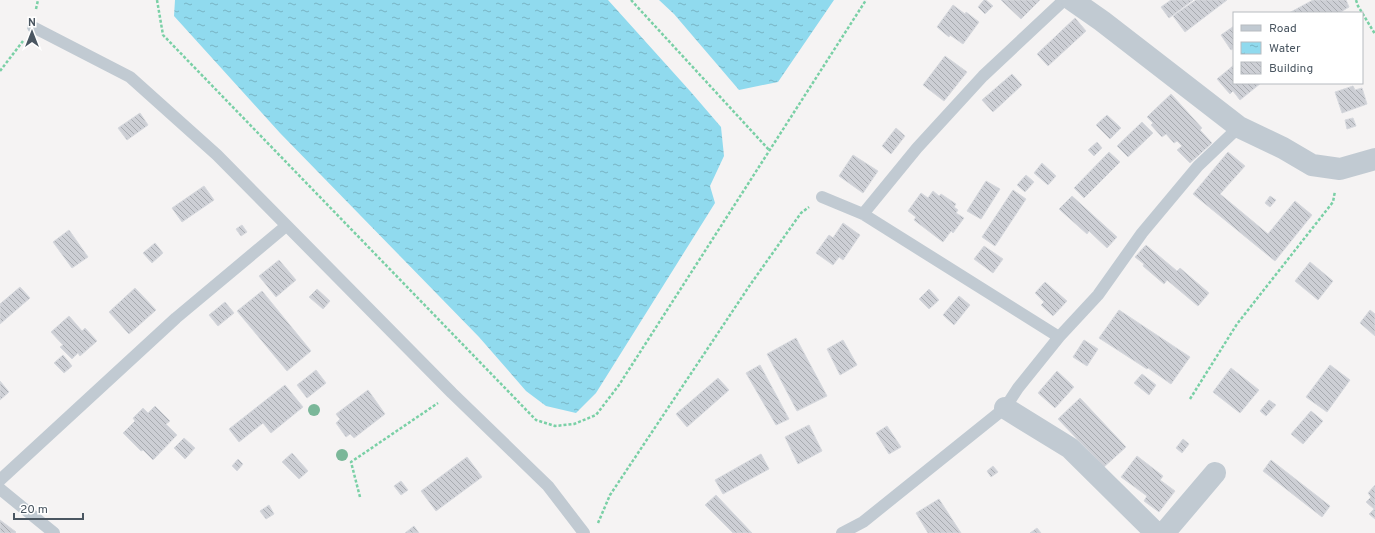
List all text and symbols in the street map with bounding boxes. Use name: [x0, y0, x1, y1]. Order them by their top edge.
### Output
north arrow: [12, 12, 52, 52]
legend: [1233, 12, 1363, 84]
text: N: [28, 16, 36, 30]
text: Road: [1269, 21, 1297, 37]
text: Water: [1269, 41, 1301, 57]
text: Building: [1269, 61, 1313, 77]
scale bar: [14, 495, 83, 521]
text: 20 m: [20, 502, 48, 518]

